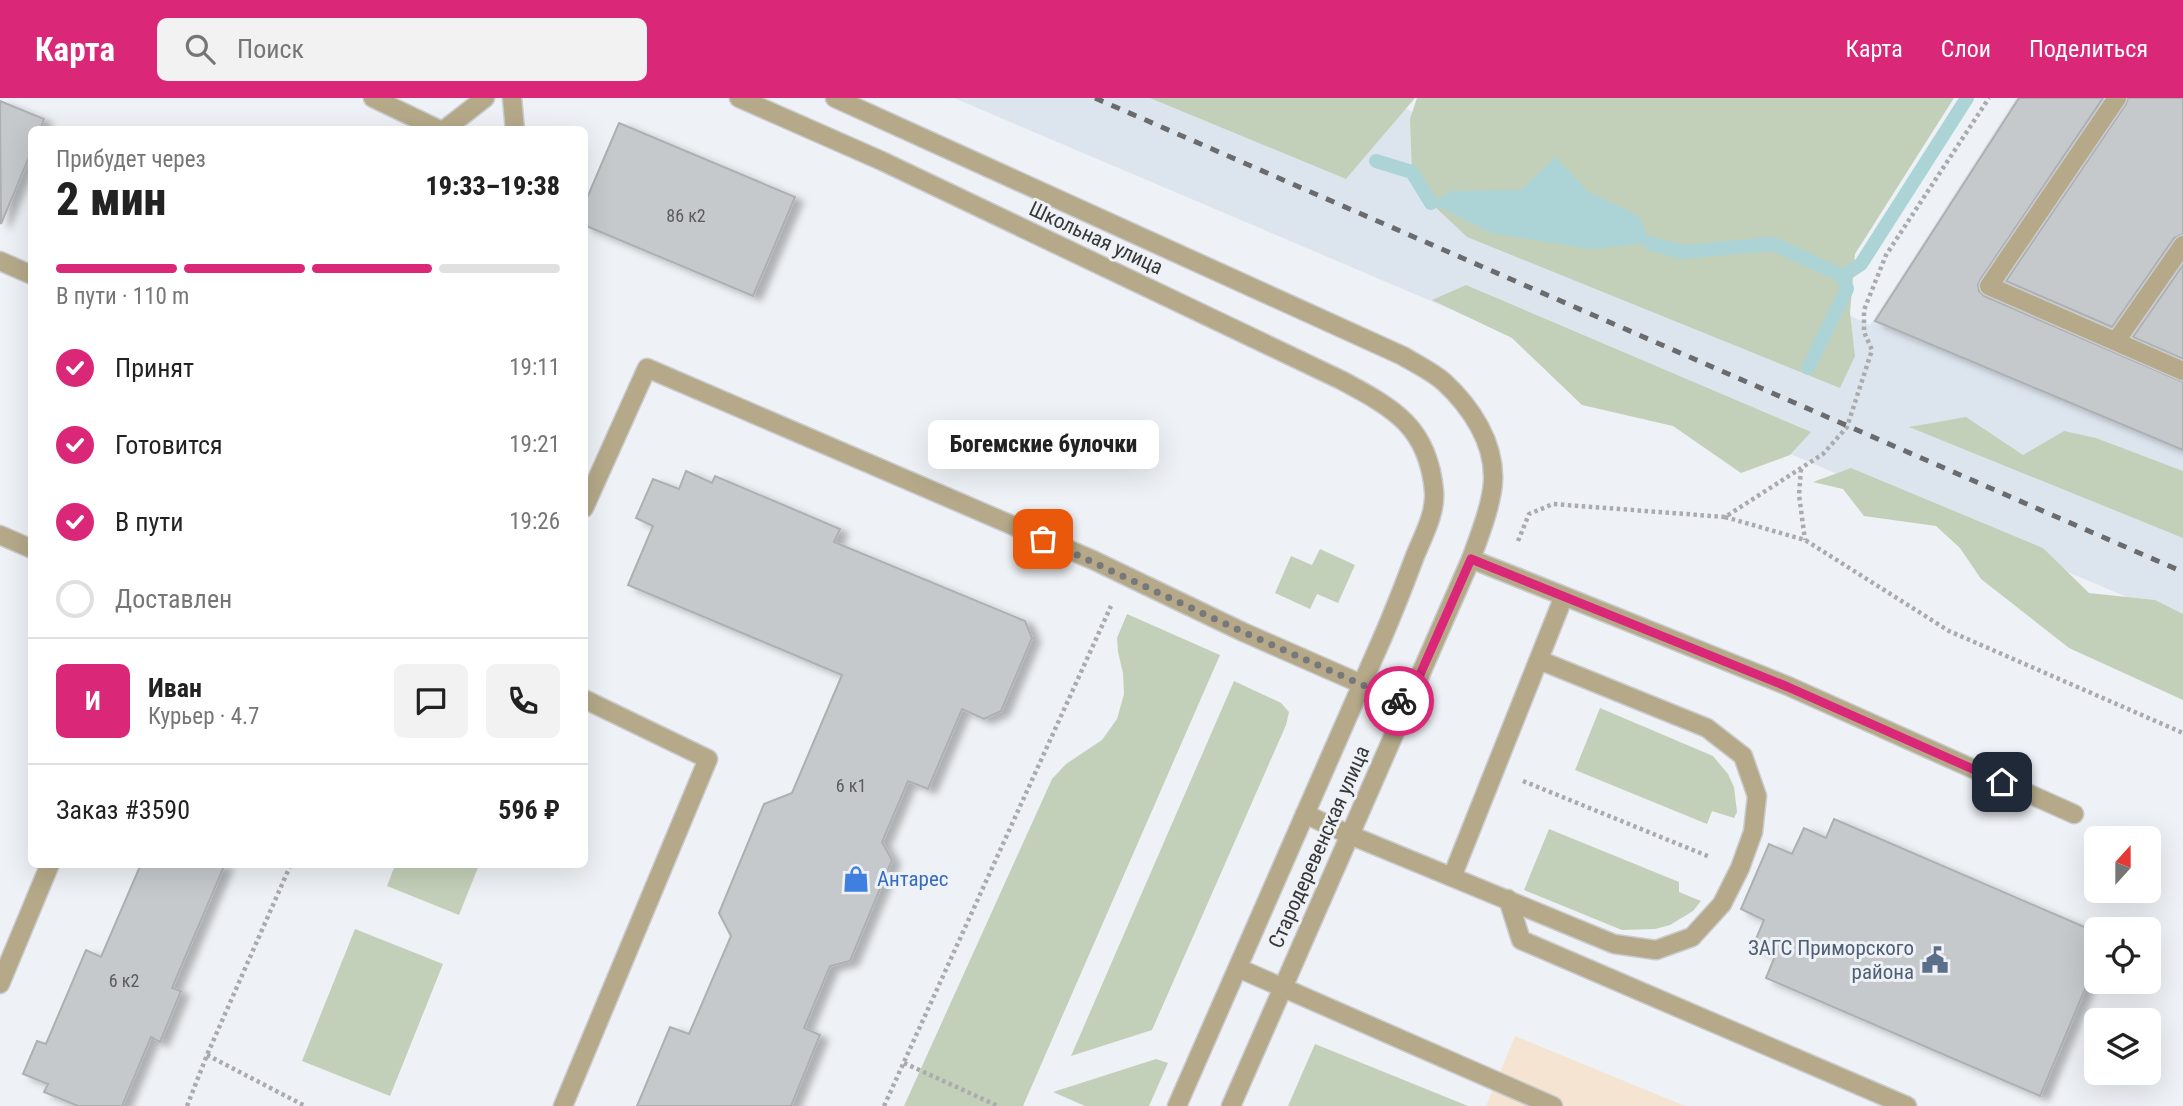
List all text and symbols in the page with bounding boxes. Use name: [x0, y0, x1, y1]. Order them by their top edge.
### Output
search box: [157, 18, 647, 81]
text: Карта: [35, 30, 115, 69]
icon: search: [181, 30, 219, 68]
text: Поиск: [237, 34, 304, 64]
text: Карта: [1845, 35, 1903, 63]
text: Слои: [1941, 35, 1991, 63]
text: Поделиться: [2029, 35, 2148, 63]
text: Прибудет через: [56, 146, 206, 173]
text: 19:33–19:38: [426, 171, 560, 201]
text: 2 мин: [56, 172, 166, 226]
street label: Школьная улица: [1025, 197, 1167, 279]
house number: 86 к2: [666, 205, 706, 226]
text: В пути · 110 m: [56, 283, 189, 310]
icon: check: [56, 349, 94, 387]
text: Принят: [115, 353, 194, 383]
text: 19:11: [509, 354, 560, 381]
callout: Богемские булочки: [928, 420, 1158, 469]
icon: check: [56, 426, 94, 464]
text: Готовится: [115, 430, 223, 460]
text: 19:21: [509, 431, 560, 458]
text: Богемские булочки: [950, 431, 1137, 458]
icon: check: [56, 503, 94, 541]
text: В пути: [115, 507, 184, 537]
text: 19:26: [509, 508, 560, 535]
pin: [1013, 509, 1073, 569]
icon: bag: [1024, 520, 1062, 558]
text: Доставлен: [115, 584, 232, 614]
button: chat: [394, 664, 468, 738]
button: phone: [486, 664, 560, 738]
courier: [1364, 666, 1434, 736]
text: Иван: [148, 673, 202, 703]
icon: bike: [1380, 682, 1418, 720]
text: И: [85, 686, 101, 716]
text: Курьер · 4.7: [148, 703, 259, 730]
street label: Стародеревенская улица: [1264, 742, 1374, 952]
pin: [1972, 752, 2032, 812]
icon: home: [1983, 763, 2021, 801]
house number: 6 к1: [836, 775, 866, 796]
text: Заказ #3590: [56, 795, 190, 825]
text: 596 ₽: [498, 795, 560, 825]
north arrow: [2084, 826, 2161, 903]
map controls: [2084, 826, 2161, 1085]
shop icon: Антарес: [841, 864, 871, 894]
place label: Антарес: [877, 867, 949, 891]
button: locate: [2084, 917, 2161, 994]
place label: ЗАГС Приморского района: [1748, 936, 1914, 984]
public building icon: ЗАГС Приморского района: [1920, 945, 1950, 975]
house number: 6 к2: [109, 970, 139, 991]
button: layers: [2084, 1008, 2161, 1085]

